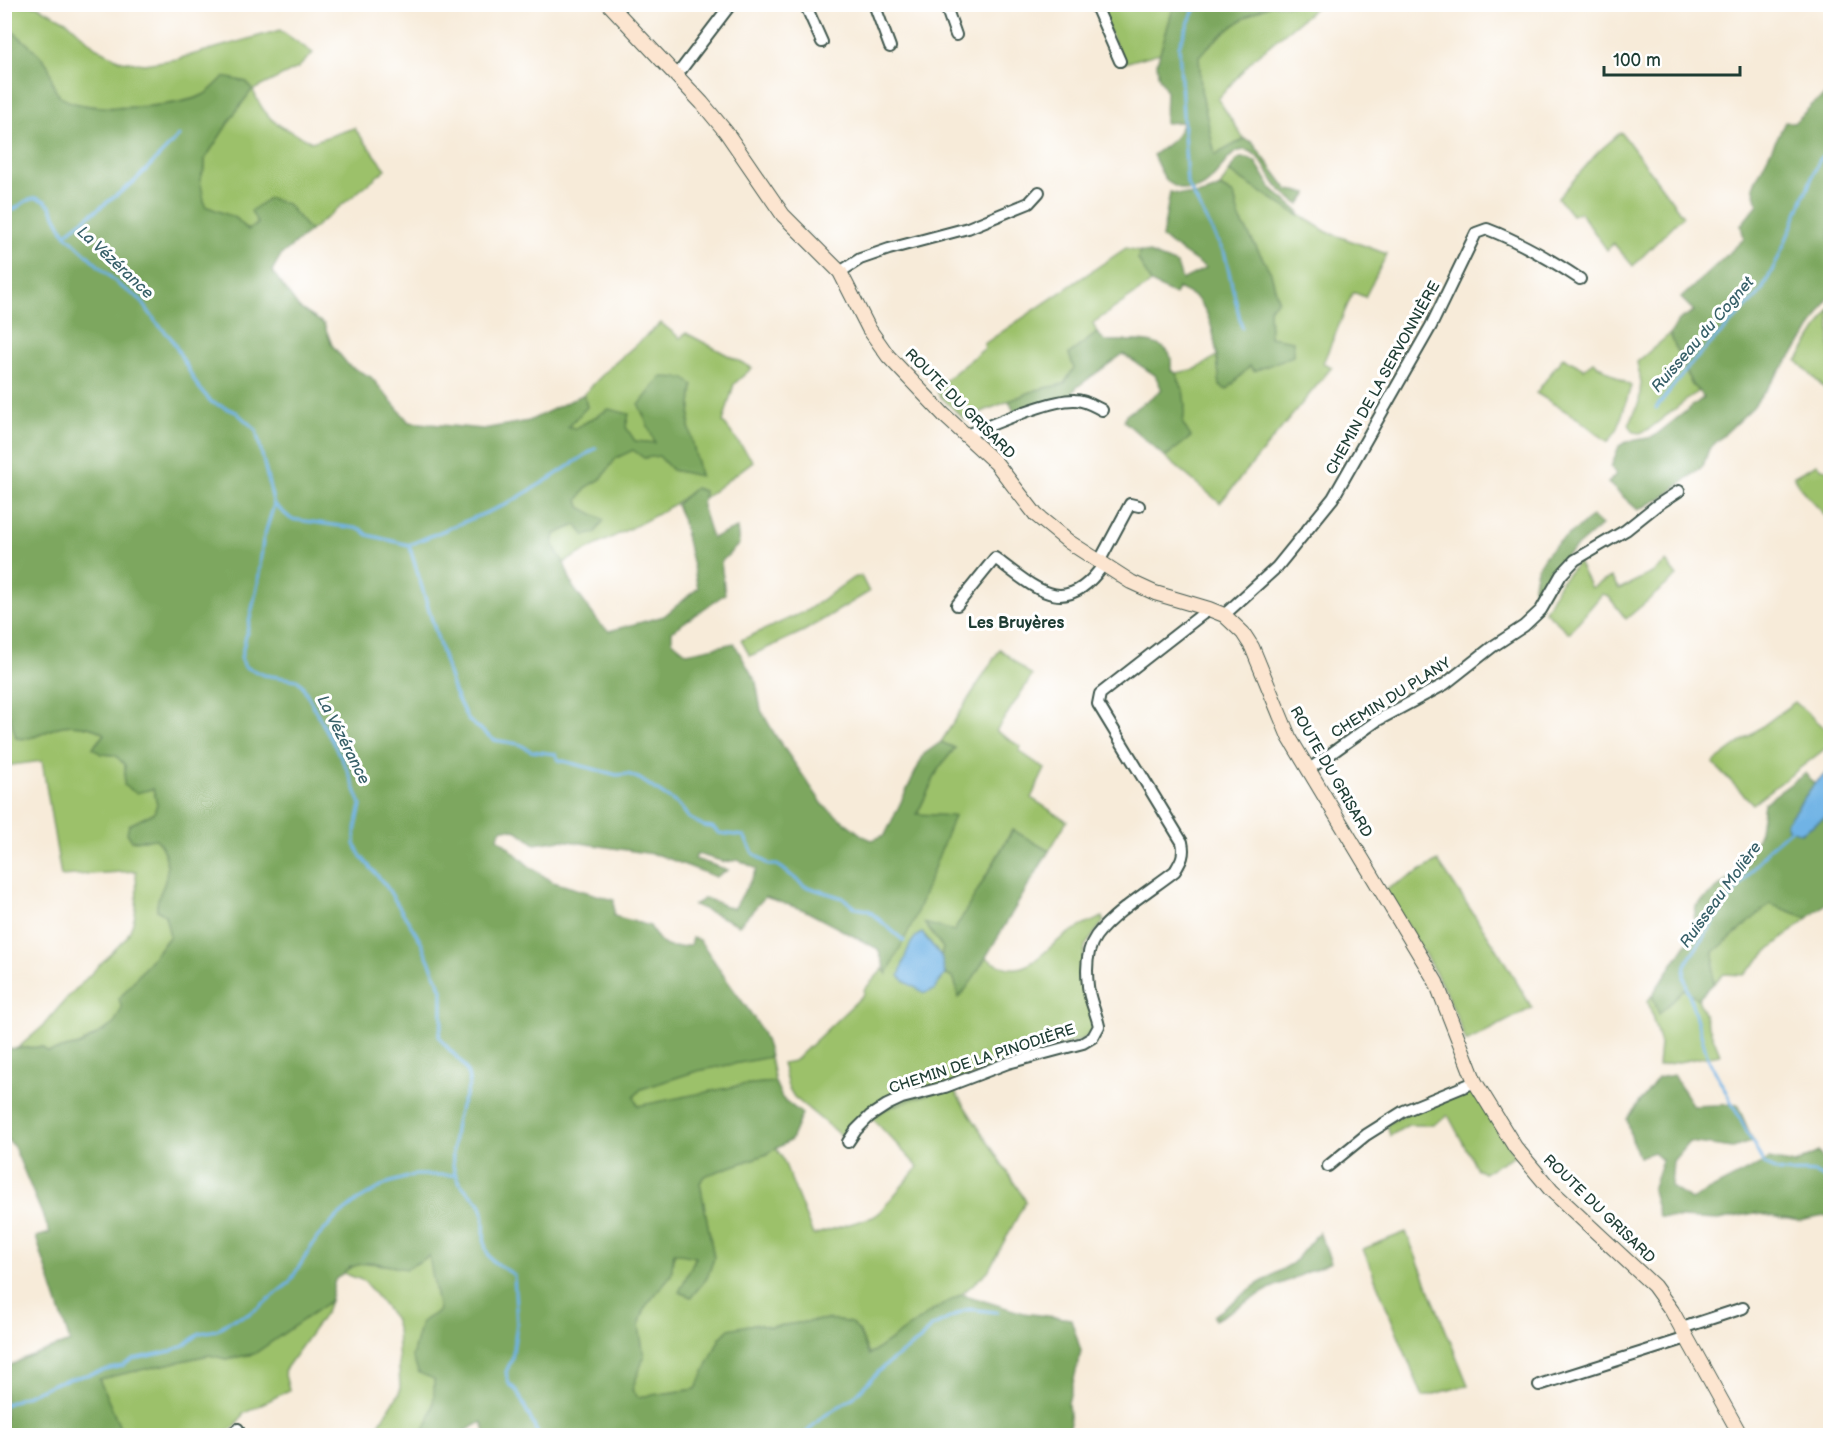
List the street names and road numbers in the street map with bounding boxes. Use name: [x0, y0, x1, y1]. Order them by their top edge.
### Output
street label: CHEMIN DE LA SERVONNIÈRE: [1322, 278, 1444, 478]
street label: ROUTE DU GRISARD: [901, 345, 1019, 463]
street label: CHEMIN DU PLANY: [1328, 653, 1455, 743]
street label: ROUTE DU GRISARD: [1286, 703, 1376, 841]
street label: CHEMIN DE LA PINODIÈRE: [887, 1020, 1078, 1098]
street label: ROUTE DU GRISARD: [1539, 1151, 1659, 1267]

